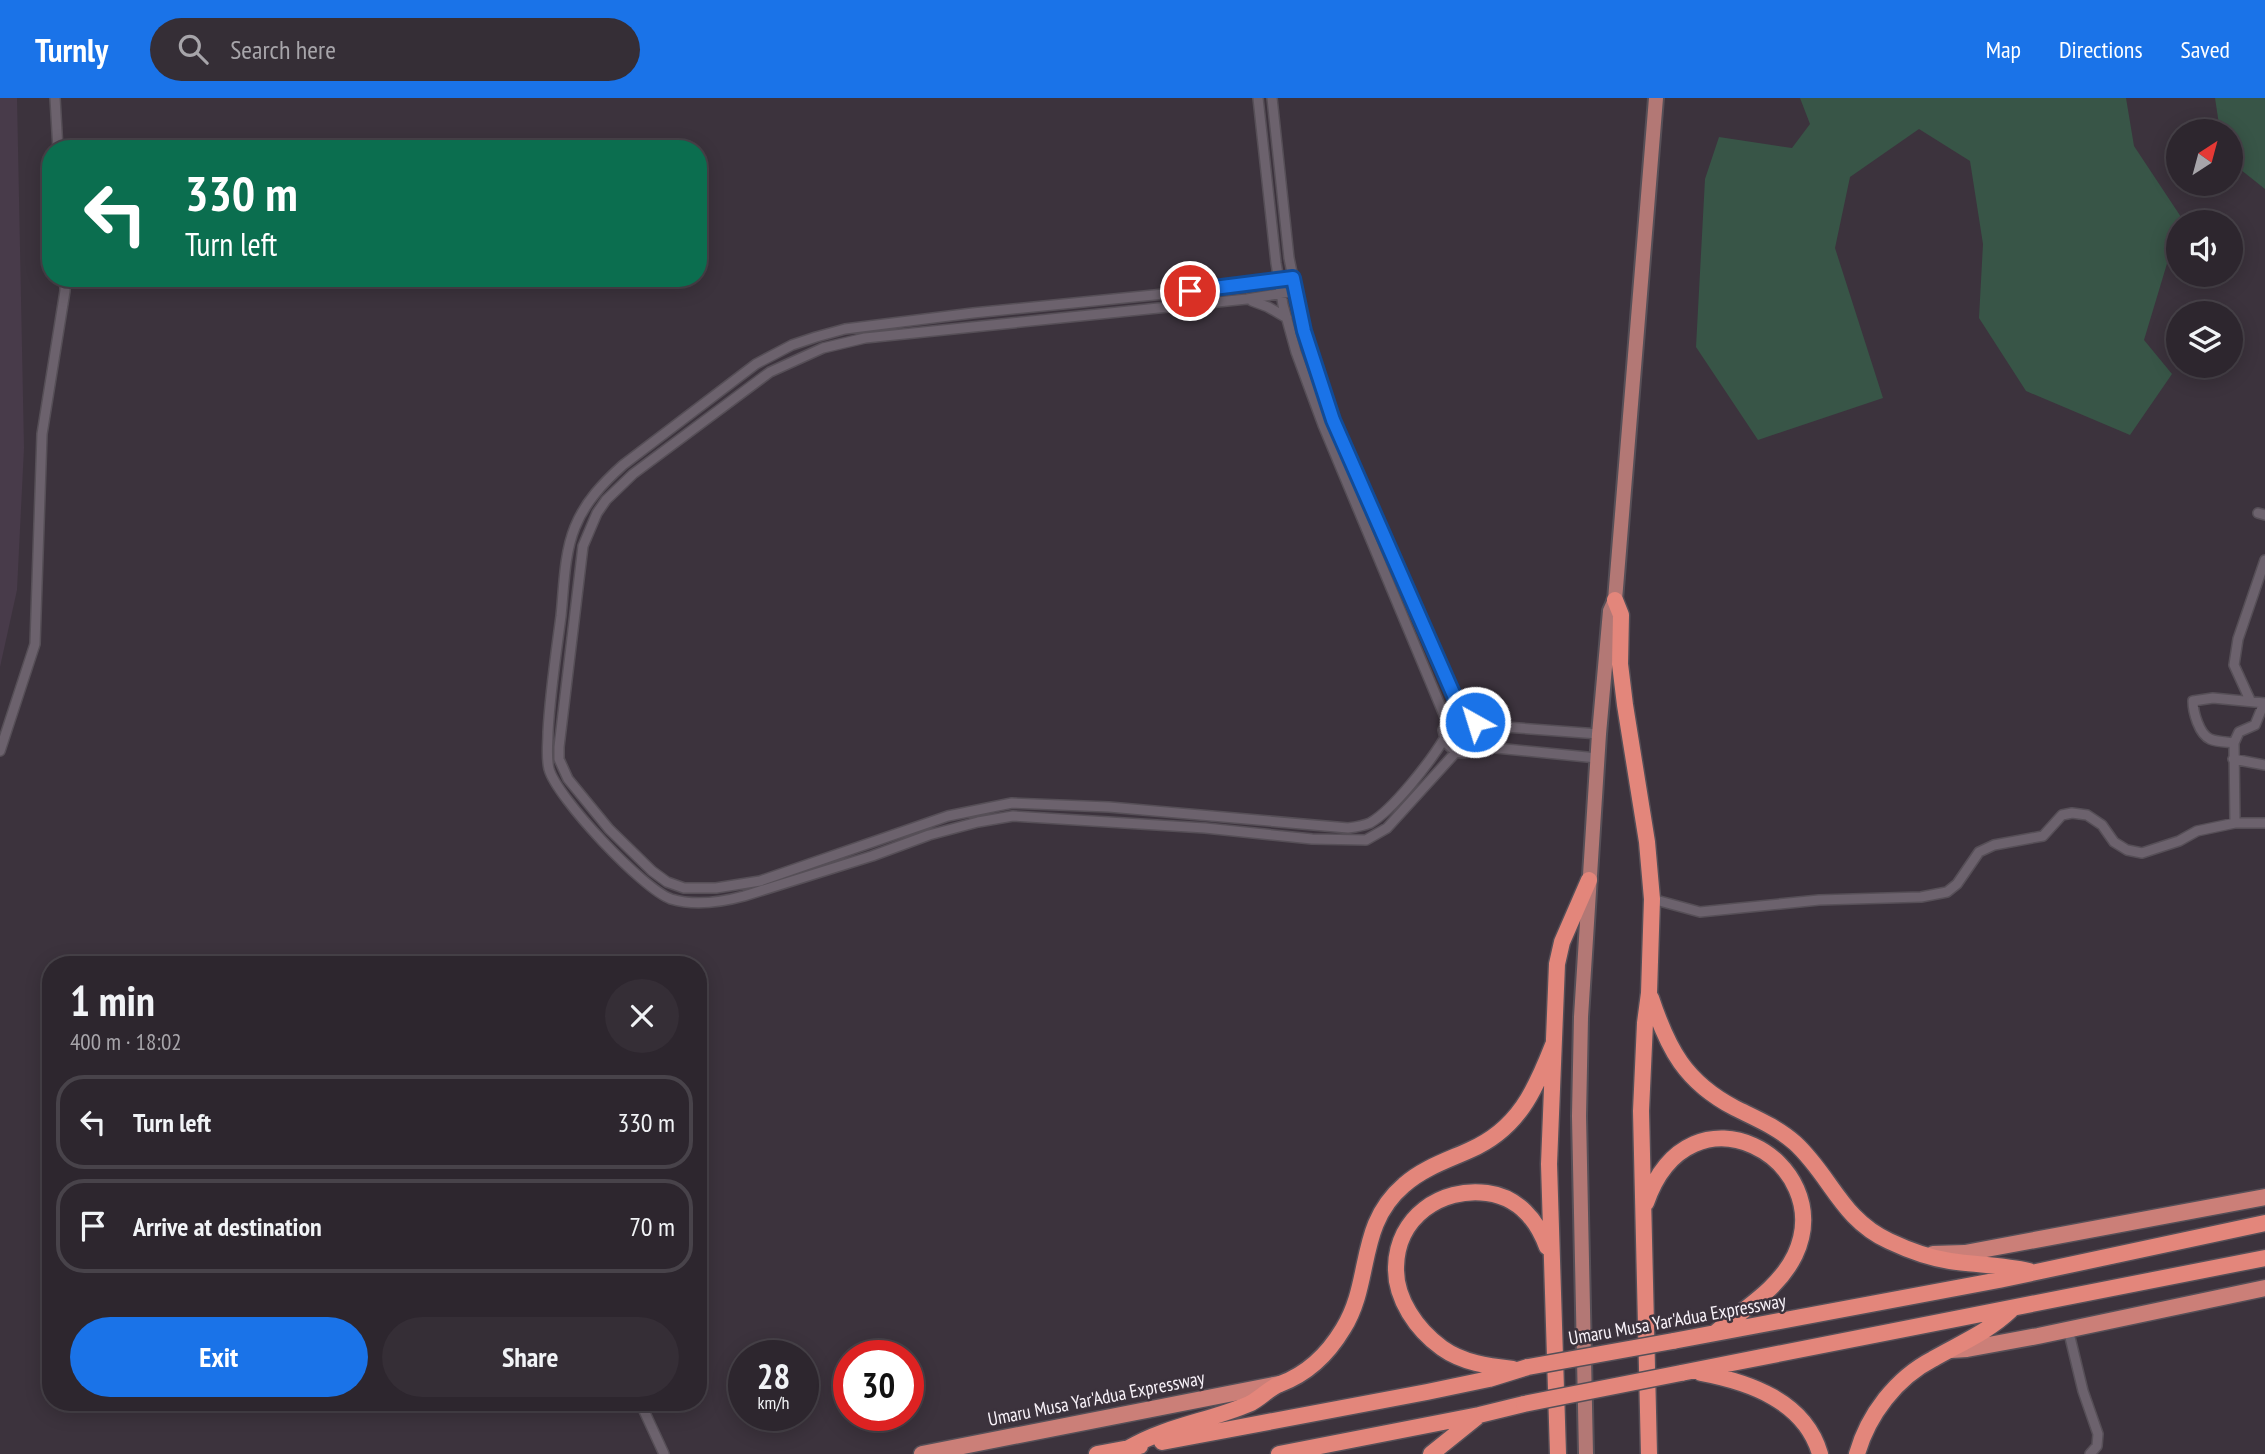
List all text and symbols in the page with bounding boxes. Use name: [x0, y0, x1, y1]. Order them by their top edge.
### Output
search box: [150, 18, 640, 81]
text: Turnly: [35, 28, 108, 71]
icon: search: [174, 30, 212, 68]
text: Search here: [230, 33, 336, 66]
text: Map: [1986, 34, 2021, 65]
text: Directions: [2059, 34, 2143, 65]
text: Saved: [2181, 34, 2230, 65]
north arrow: [2166, 119, 2244, 196]
map controls: [2166, 119, 2243, 378]
text: 330 m: [185, 161, 298, 225]
icon: left: [70, 168, 161, 259]
button: sound: [2166, 210, 2243, 287]
text: Turn left: [185, 223, 277, 265]
pin: [1160, 261, 1220, 321]
icon: arrive: [1171, 272, 1209, 310]
button: layers: [2166, 301, 2243, 378]
position arrow: [1438, 685, 1512, 759]
text: 1 min: [70, 973, 155, 1028]
button: close: [605, 979, 679, 1053]
text: 400 m · 18:02: [70, 1027, 182, 1056]
icon: left: [74, 1103, 112, 1141]
text: Turn left: [133, 1106, 211, 1139]
text: 330 m: [617, 1106, 675, 1139]
icon: arrive: [74, 1207, 112, 1245]
text: Arrive at destination: [133, 1210, 322, 1243]
text: 70 m: [629, 1210, 675, 1243]
street label: Umaru Musa Yar'Adua Expressway: [1566, 1288, 1788, 1350]
button: Exit: [70, 1317, 368, 1397]
button: Share: [382, 1317, 679, 1397]
speed limit sign: 30: [833, 1340, 924, 1431]
text: 28: [757, 1353, 790, 1399]
street label: Umaru Musa Yar'Adua Expressway: [986, 1365, 1207, 1431]
text: km/h: [758, 1391, 789, 1414]

